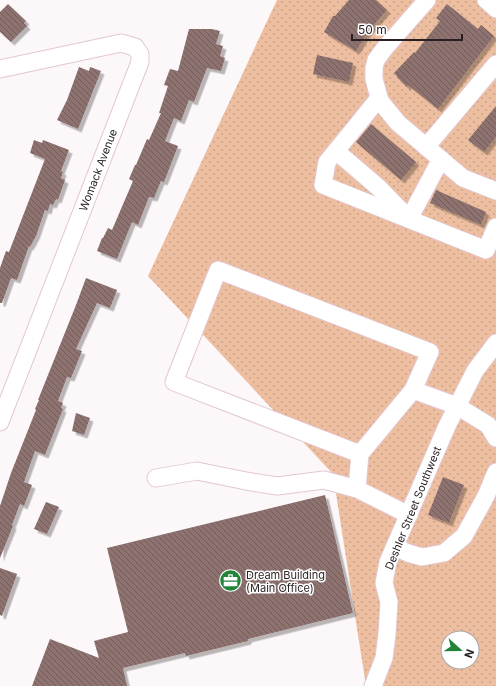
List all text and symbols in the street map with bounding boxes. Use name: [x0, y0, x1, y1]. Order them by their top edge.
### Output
scale bar: [352, 16, 462, 42]
text: 50 m: [358, 22, 387, 37]
street label: Womack Avenue: [76, 127, 120, 213]
street label: Deshler Street Southwest: [382, 444, 444, 572]
office icon: Dream Building (Main Office): [217, 568, 243, 594]
place label: Dream Building (Main Office): [246, 568, 325, 595]
north arrow: [440, 630, 480, 670]
text: N: [461, 647, 477, 660]

